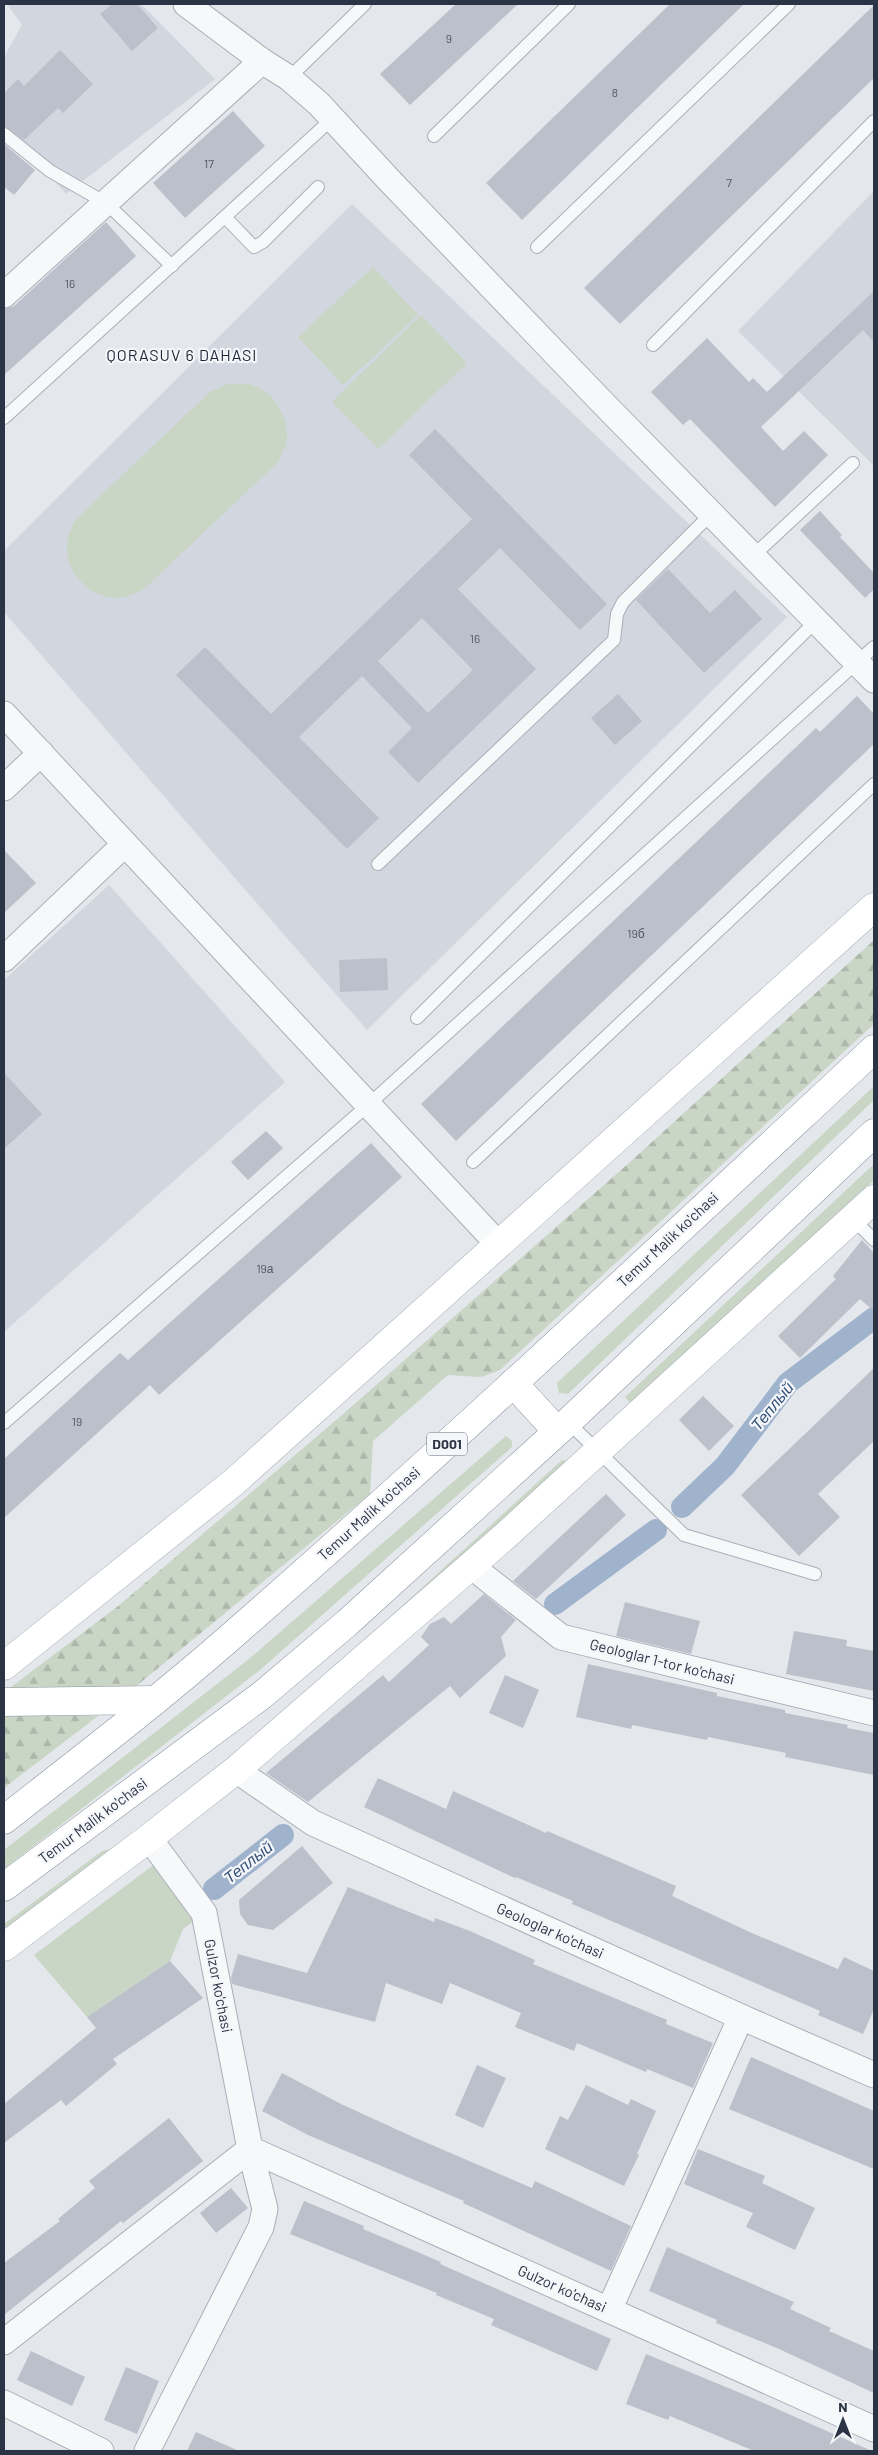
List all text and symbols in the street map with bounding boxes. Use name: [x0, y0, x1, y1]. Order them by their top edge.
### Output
house number: 9: [446, 31, 452, 45]
house number: 8: [612, 85, 618, 99]
house number: 17: [204, 156, 214, 170]
house number: 7: [726, 175, 732, 189]
house number: 16: [65, 276, 75, 290]
district label: QORASUV 6 DAHASI: [107, 345, 257, 364]
house number: 16: [470, 631, 480, 645]
house number: 19б: [627, 926, 645, 940]
street label: Temur Malik ko'chasi: [613, 1188, 722, 1291]
house number: 19а: [256, 1261, 274, 1275]
water label: Теплый: [746, 1378, 797, 1434]
house number: 19: [72, 1414, 82, 1428]
road number: D001: [427, 1432, 467, 1456]
street label: Temur Malik ko'chasi: [313, 1463, 423, 1564]
street label: Geologlar 1-tor ko'chasi: [588, 1634, 736, 1688]
street label: Temur Malik ko'chasi: [34, 1773, 150, 1867]
water label: Теплый: [220, 1837, 276, 1887]
street label: Geologlar ko'chasi: [494, 1898, 607, 1962]
street label: Gulzor ko'chasi: [201, 1937, 237, 2034]
street label: Gulzor ko'chasi: [515, 2261, 609, 2316]
north arrow: [818, 2395, 868, 2445]
text: N: [838, 2398, 848, 2415]

